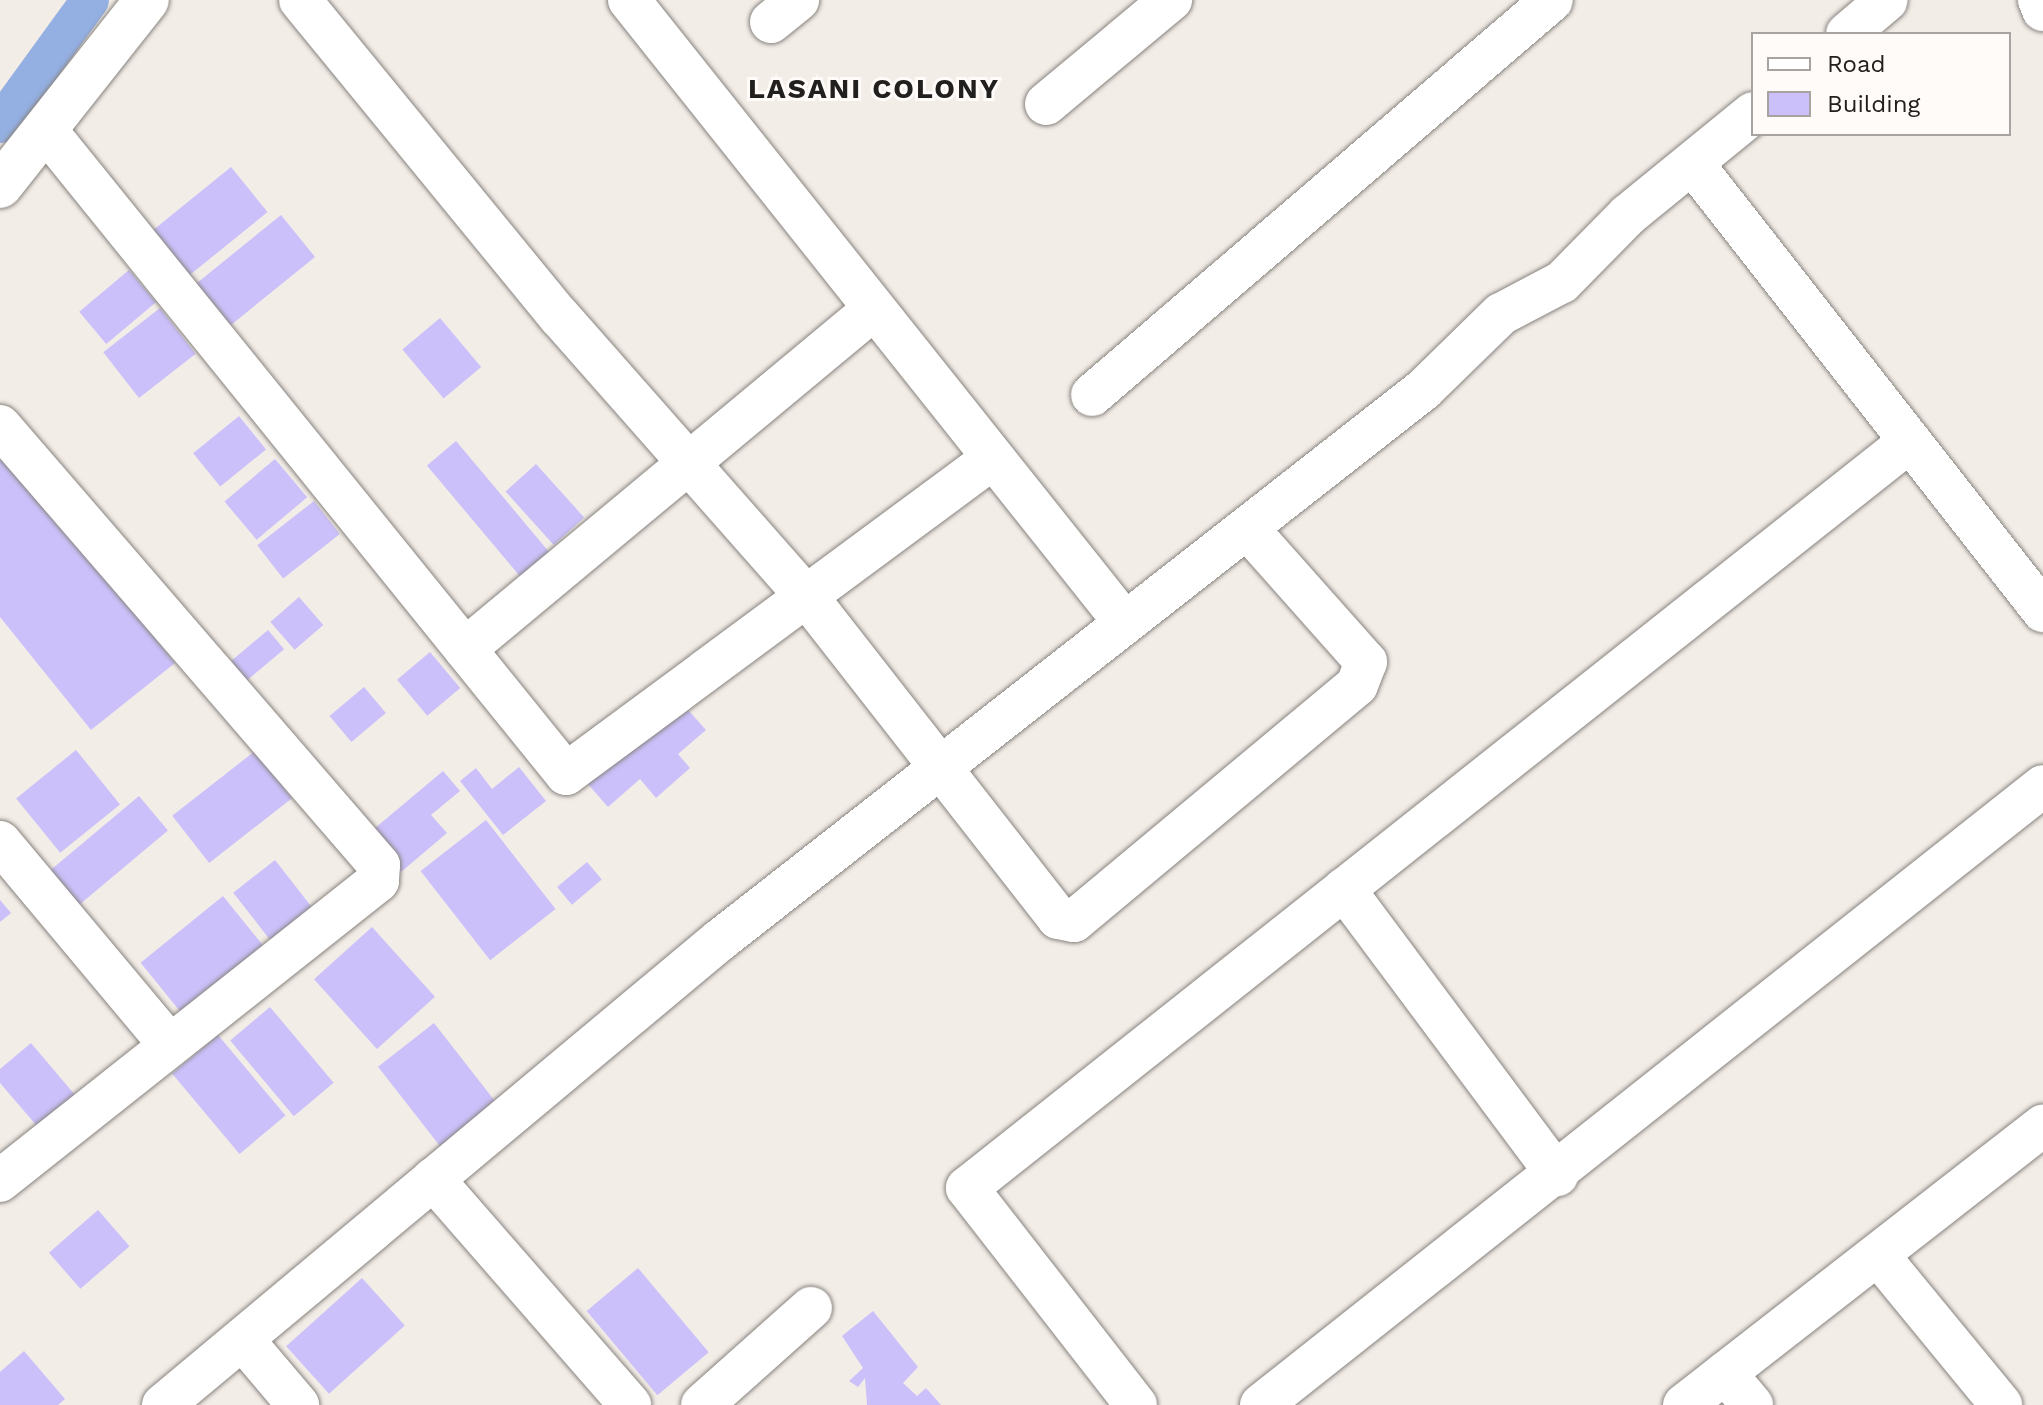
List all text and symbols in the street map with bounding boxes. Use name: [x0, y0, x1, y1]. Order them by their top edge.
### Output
legend: [1751, 32, 2011, 136]
text: Road: [1827, 50, 1886, 78]
district label: LASANI COLONY: [748, 72, 1000, 106]
text: Building: [1827, 90, 1920, 118]

